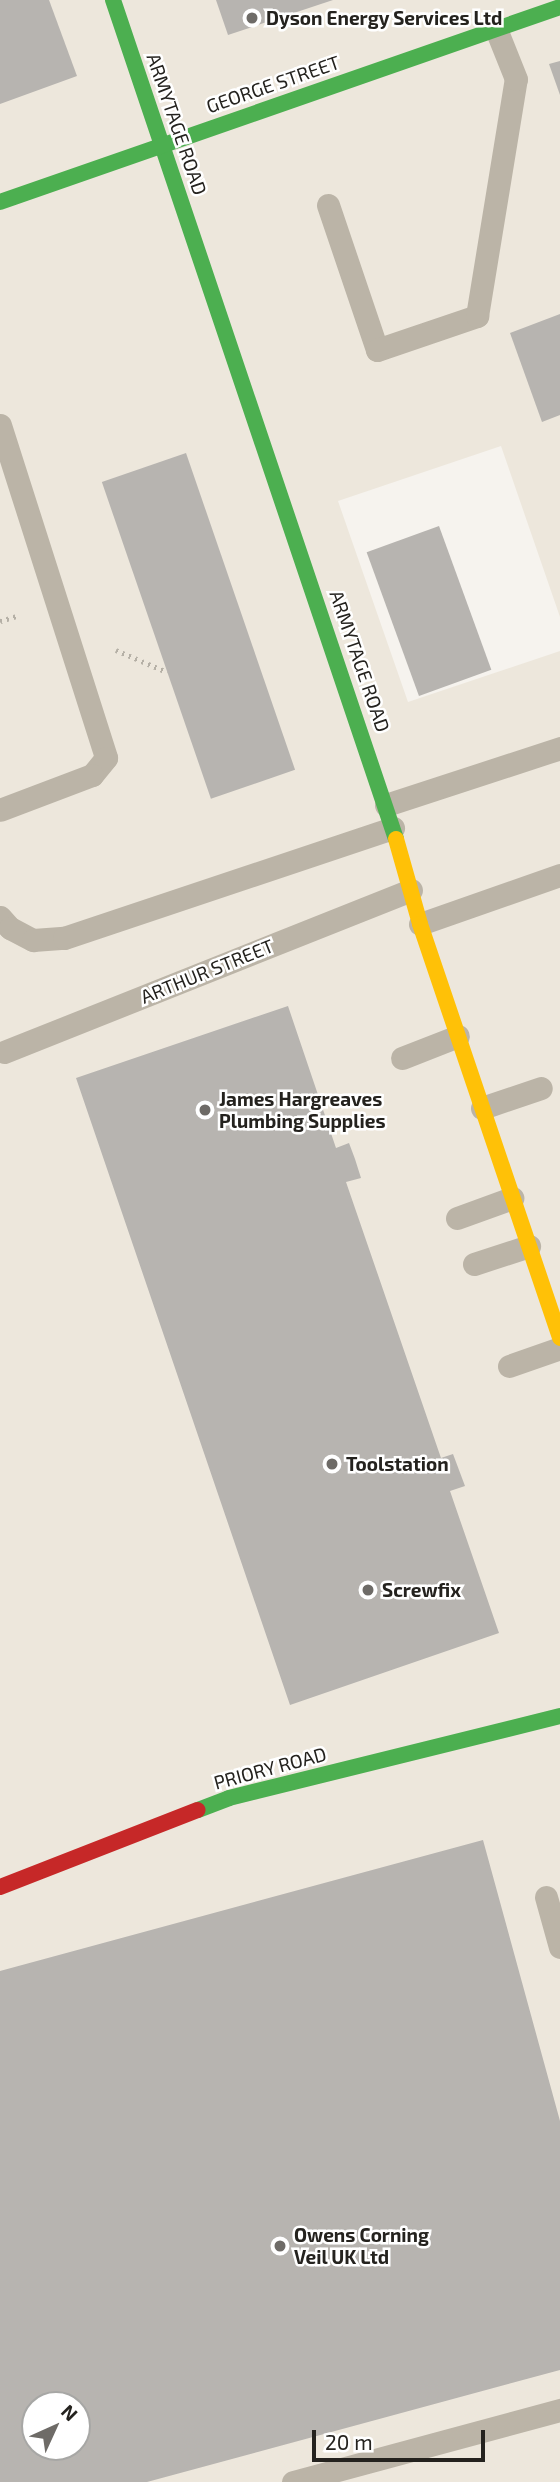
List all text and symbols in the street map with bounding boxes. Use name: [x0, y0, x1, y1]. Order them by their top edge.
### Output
place label: Dyson Energy Services Ltd: [266, 7, 503, 29]
marker: Dyson Energy Services Ltd: [244, 10, 260, 26]
street label: ARMYTAGE ROAD: [142, 50, 212, 198]
street label: GEORGE STREET: [203, 51, 343, 117]
street label: ARMYTAGE ROAD: [325, 587, 395, 735]
street label: ARTHUR STREET: [137, 934, 277, 1008]
place label: James Hargreaves Plumbing Supplies: [219, 1088, 386, 1132]
marker: James Hargreaves Plumbing Supplies: [197, 1102, 213, 1118]
place label: Toolstation: [346, 1453, 449, 1475]
marker: Toolstation: [324, 1456, 340, 1472]
place label: Screwfix: [382, 1579, 461, 1601]
marker: Screwfix: [360, 1582, 376, 1598]
street label: PRIORY ROAD: [211, 1742, 329, 1794]
place label: Owens Corning Veil UK Ltd: [294, 2224, 429, 2268]
marker: Owens Corning Veil UK Ltd: [272, 2238, 288, 2254]
north arrow: [21, 2391, 91, 2461]
text: N: [57, 2399, 83, 2425]
scale bar: [315, 2416, 488, 2460]
text: 20 m: [325, 2429, 373, 2454]

